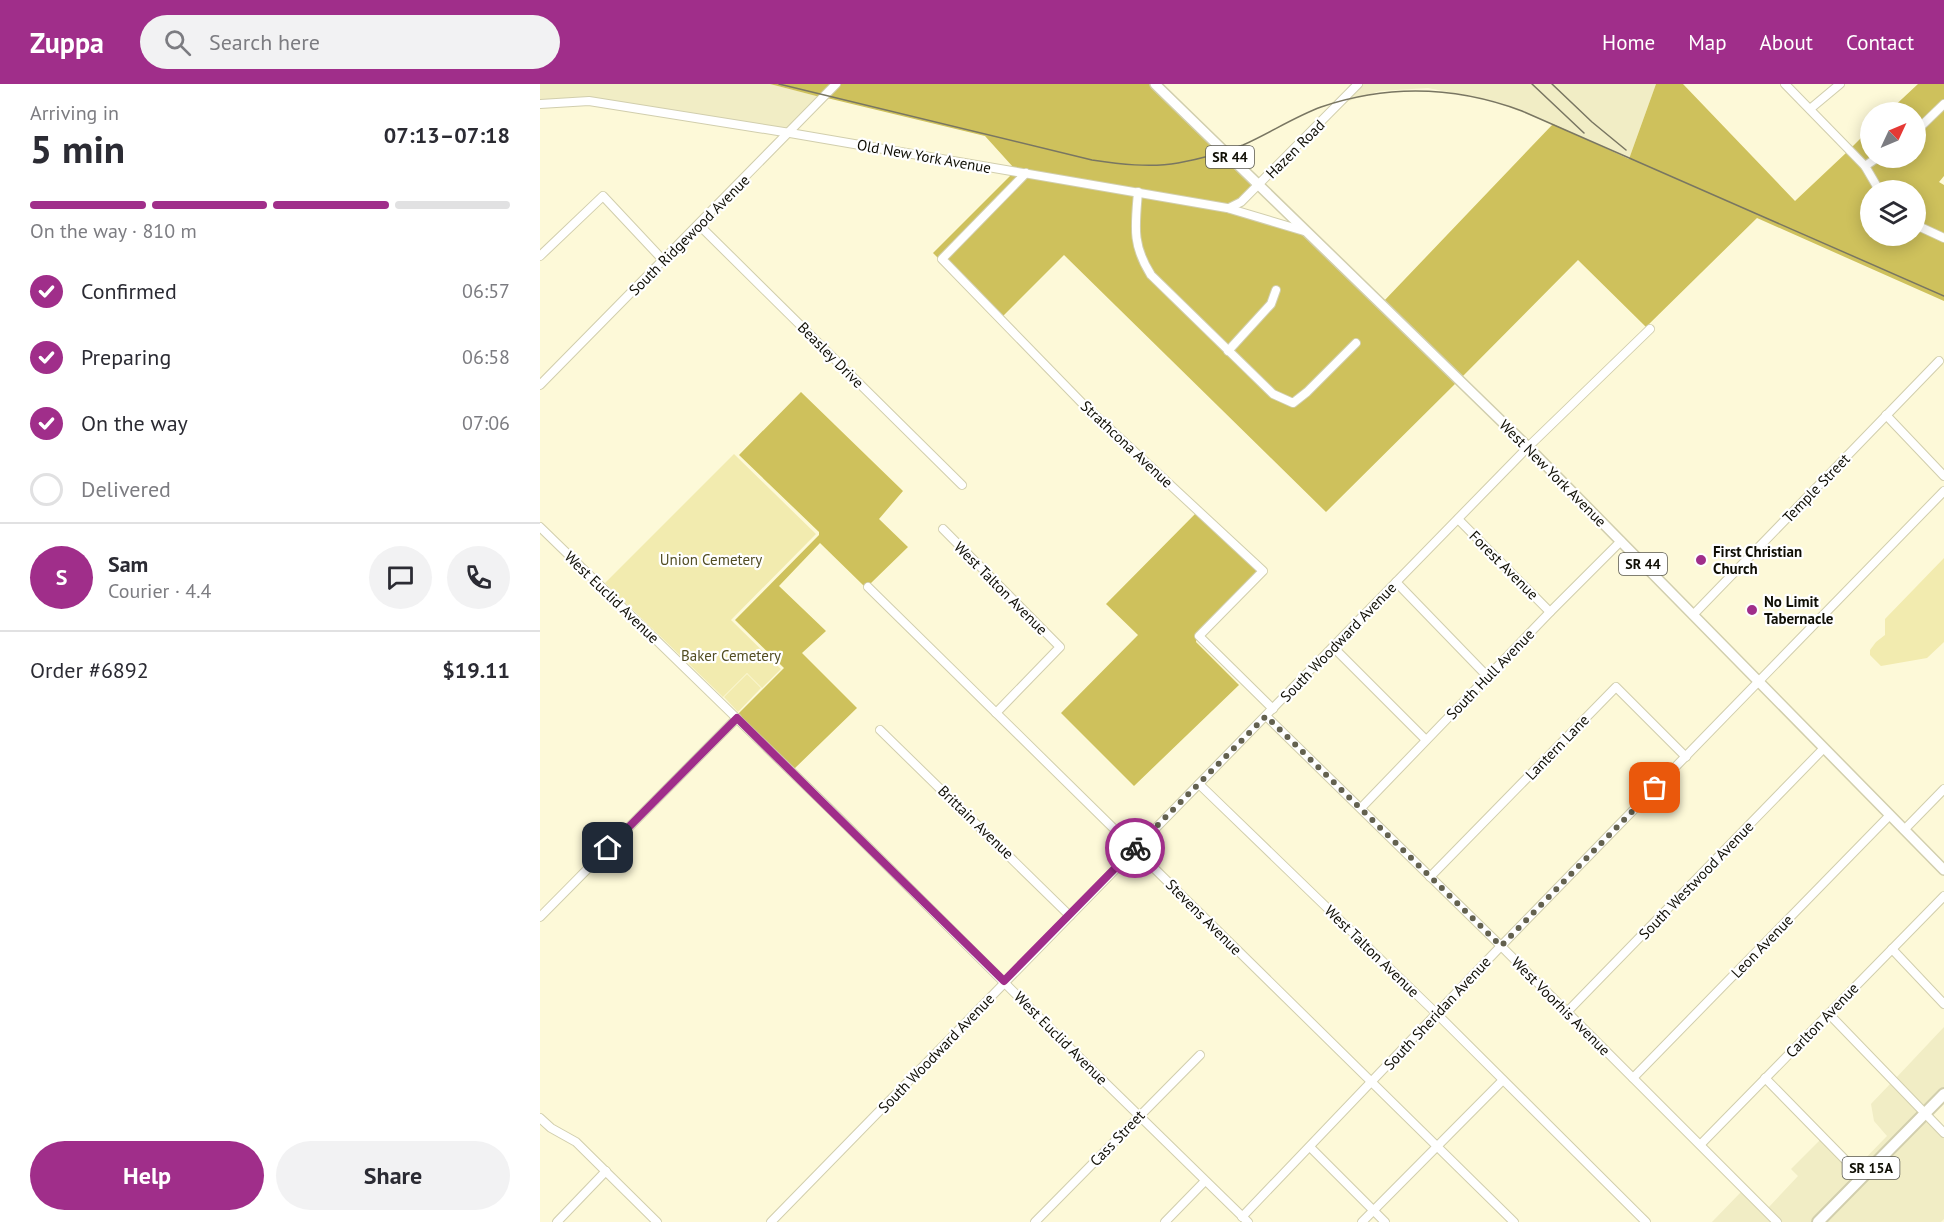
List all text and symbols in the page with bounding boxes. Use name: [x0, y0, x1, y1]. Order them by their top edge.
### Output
search box: [140, 15, 560, 69]
text: Zuppa: [30, 24, 104, 61]
icon: search: [161, 26, 194, 59]
text: Search here: [209, 28, 320, 56]
text: Home: [1602, 29, 1655, 56]
text: Map: [1688, 29, 1727, 56]
text: About: [1760, 29, 1813, 56]
text: Contact: [1846, 29, 1914, 56]
text: Arriving in: [30, 100, 119, 126]
north arrow: [1860, 102, 1926, 168]
map controls: [1860, 102, 1926, 246]
street label: Hazen Road: [1262, 116, 1328, 182]
text: 07:13–07:18: [384, 121, 510, 149]
text: 5 min: [30, 123, 125, 174]
street label: Old New York Avenue: [855, 135, 993, 177]
road number: SR 44: [1206, 146, 1254, 168]
street label: South Ridgewood Avenue: [625, 171, 753, 299]
button: layers: [1860, 180, 1926, 246]
text: On the way · 810 m: [30, 218, 197, 244]
icon: check: [30, 275, 63, 308]
text: Confirmed: [81, 277, 177, 305]
text: 06:57: [462, 278, 510, 304]
street label: Beasley Drive: [794, 318, 868, 392]
icon: check: [30, 341, 63, 374]
text: Preparing: [81, 343, 171, 371]
text: 06:58: [462, 344, 510, 370]
street label: Strathcona Avenue: [1077, 396, 1177, 492]
icon: check: [30, 407, 63, 440]
text: On the way: [81, 409, 188, 437]
text: 07:06: [462, 410, 510, 436]
street label: West New York Avenue: [1495, 415, 1611, 531]
street label: Temple Street: [1778, 450, 1854, 526]
text: Delivered: [81, 475, 171, 503]
street label: Forest Avenue: [1465, 526, 1543, 604]
street label: West Talton Avenue: [950, 537, 1052, 639]
place label: First Christian Church: [1713, 542, 1802, 578]
button: chat: [369, 546, 432, 609]
button: phone: [447, 546, 510, 609]
street label: West Euclid Avenue: [561, 547, 663, 647]
text: Sam: [108, 550, 148, 578]
park label: Union Cemetery: [660, 550, 762, 569]
road number: SR 44: [1619, 553, 1667, 575]
marker: First Christian Church: [1694, 553, 1708, 567]
text: S: [56, 563, 67, 591]
text: Courier · 4.4: [108, 578, 211, 604]
street label: South Woodward Avenue: [1276, 578, 1400, 706]
place label: No Limit Tabernacle: [1764, 592, 1834, 628]
marker: No Limit Tabernacle: [1745, 603, 1759, 617]
street label: South Hull Avenue: [1442, 625, 1538, 723]
park label: Baker Cemetery: [681, 646, 781, 665]
text: Order #6892: [30, 656, 149, 684]
text: $19.11: [442, 656, 510, 684]
street label: Lantern Lane: [1521, 710, 1593, 784]
pin: [1629, 762, 1680, 813]
icon: bag: [1638, 771, 1671, 804]
street label: Brittain Avenue: [934, 781, 1018, 863]
street label: South Westwood Avenue: [1635, 817, 1757, 943]
courier: [1105, 818, 1165, 878]
pin: [582, 822, 633, 873]
icon: home: [591, 831, 624, 864]
icon: bike: [1119, 832, 1152, 865]
street label: Stevens Avenue: [1162, 875, 1246, 959]
street label: West Talton Avenue: [1321, 901, 1423, 1001]
street label: Leon Avenue: [1727, 910, 1797, 982]
street label: South Sheridan Avenue: [1379, 952, 1495, 1074]
street label: West Voorhis Avenue: [1508, 953, 1614, 1059]
street label: Carlton Avenue: [1782, 979, 1862, 1061]
street label: West Euclid Avenue: [1010, 987, 1112, 1089]
street label: South Woodward Avenue: [874, 989, 998, 1117]
street label: Cass Street: [1086, 1106, 1148, 1170]
button: Help: [30, 1141, 264, 1210]
button: Share: [276, 1141, 510, 1210]
road number: SR 15A: [1842, 1157, 1900, 1179]

